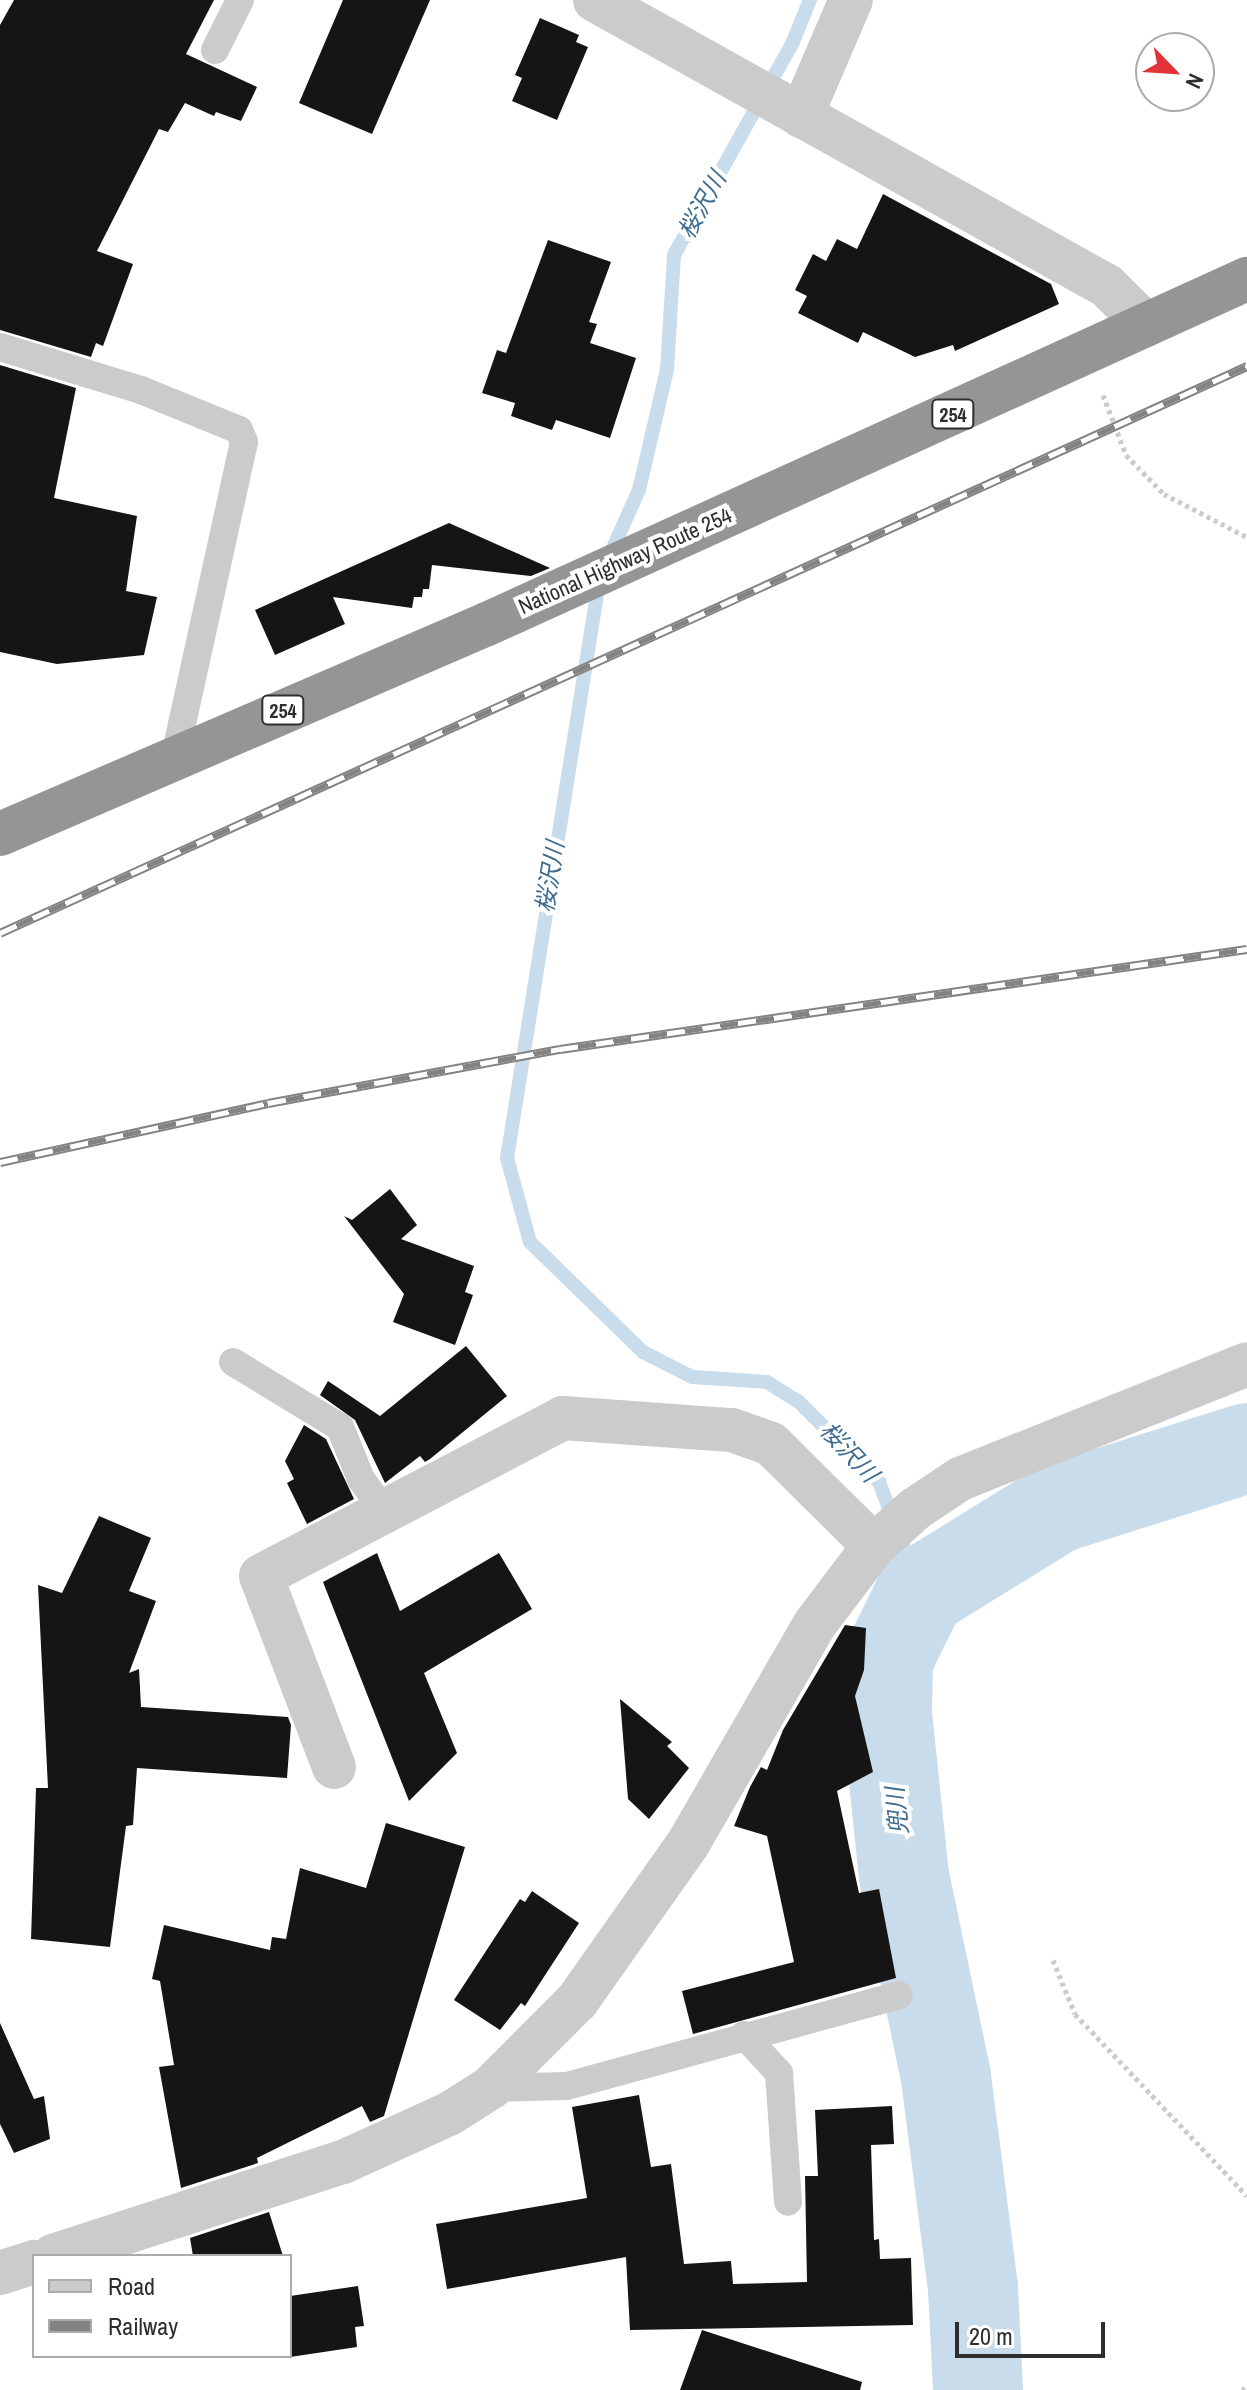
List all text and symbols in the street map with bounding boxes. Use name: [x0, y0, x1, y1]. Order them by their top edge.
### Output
north arrow: [1135, 32, 1215, 112]
text: N: [1179, 69, 1211, 94]
water label: 桜沢川: [672, 167, 732, 243]
road number: 254: [931, 398, 975, 430]
street label: National Highway Route 254: [514, 502, 736, 620]
road number: 254: [261, 694, 305, 726]
water label: 桜沢川: [530, 839, 570, 915]
water label: 桜沢川: [814, 1416, 884, 1488]
water label: 兜川: [880, 1786, 914, 1836]
legend: [32, 2254, 292, 2358]
text: Road: [108, 2270, 155, 2302]
scale bar: [959, 2306, 1109, 2356]
text: Railway: [108, 2310, 178, 2342]
text: 20 m: [969, 2320, 1013, 2352]

